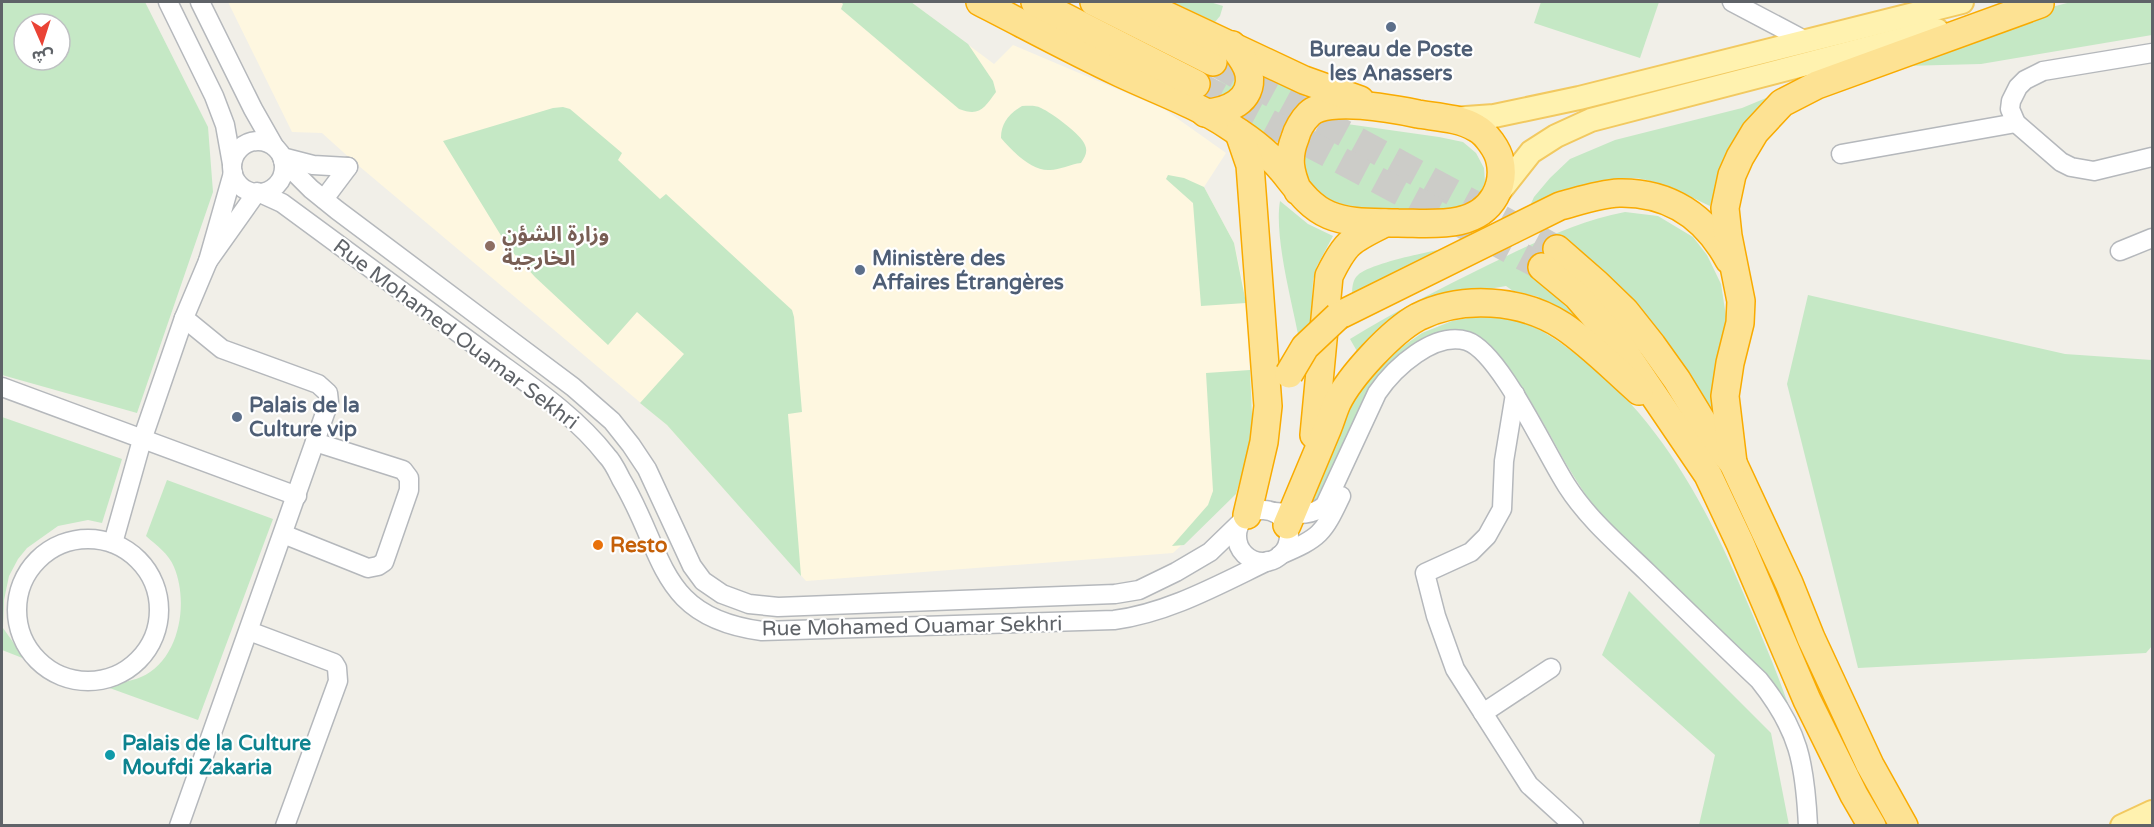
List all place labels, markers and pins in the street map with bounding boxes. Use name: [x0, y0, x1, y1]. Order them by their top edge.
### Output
marker: Bureau de Poste les Anassers: [1384, 20, 1398, 34]
place label: Bureau de Poste les Anassers: [1309, 37, 1473, 86]
place label: وزارة الشؤن الخارجية: [502, 222, 609, 271]
marker: وزارة الشؤن الخارجية: [483, 239, 497, 253]
place label: Ministère des Affaires Étrangères: [872, 246, 1064, 295]
marker: Ministère des Affaires Étrangères: [853, 263, 867, 277]
place label: Palais de la Culture vip: [249, 393, 360, 442]
marker: Palais de la Culture vip: [230, 410, 244, 424]
place label: Resto: [610, 533, 668, 558]
marker: Resto: [591, 538, 605, 552]
place label: Palais de la Culture Moufdi Zakaria: [122, 731, 311, 780]
marker: Palais de la Culture Moufdi Zakaria: [103, 748, 117, 762]

